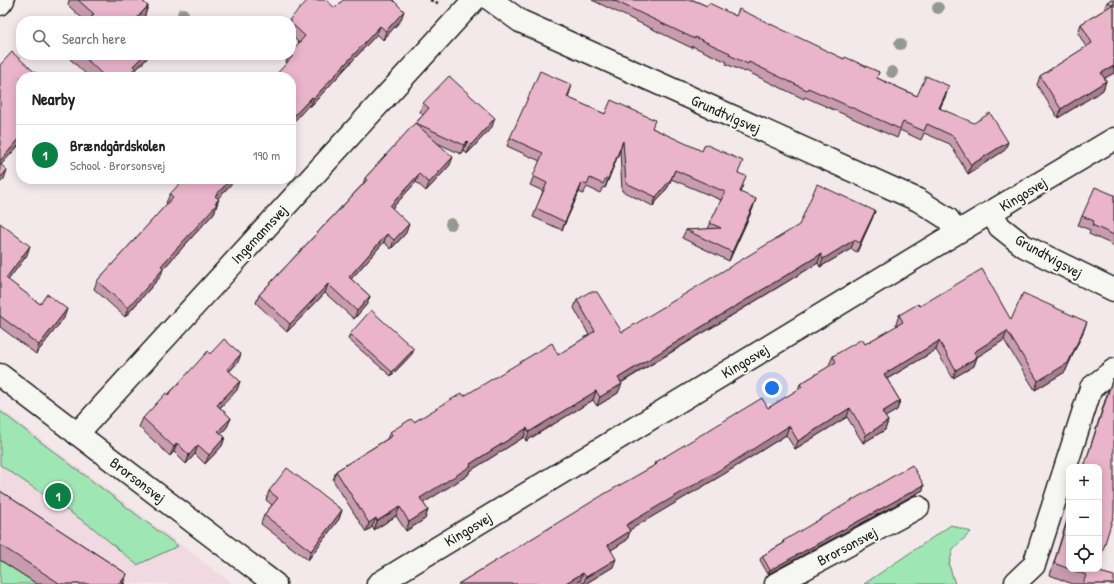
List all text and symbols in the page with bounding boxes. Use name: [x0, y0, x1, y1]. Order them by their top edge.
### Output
search box: [16, 16, 296, 60]
icon: search: [30, 27, 52, 49]
text: Search here: [62, 28, 126, 49]
text: Nearby: [32, 87, 75, 110]
street label: Grundtvigsvej: [688, 89, 764, 139]
text: Brændgårdskolen: [70, 135, 165, 156]
text: 1: [43, 146, 47, 164]
text: 190 m: [253, 146, 280, 164]
text: School · Brorsonsvej: [70, 156, 165, 174]
street label: Kingosvej: [995, 172, 1051, 216]
street label: Ingemannsvej: [226, 200, 292, 268]
street label: Grundtvigsvej: [1012, 229, 1086, 283]
street label: Kingosvej: [717, 339, 773, 383]
your location: [762, 378, 782, 398]
street label: Brorsonsvej: [106, 452, 170, 508]
map controls: [1066, 464, 1102, 572]
button: +: [1066, 464, 1102, 500]
pin: 1: [45, 481, 71, 511]
button: −: [1066, 500, 1102, 536]
street label: Kingosvej: [440, 507, 496, 551]
street label: Brorsonsvej: [813, 521, 881, 571]
button: locate: [1066, 536, 1102, 572]

